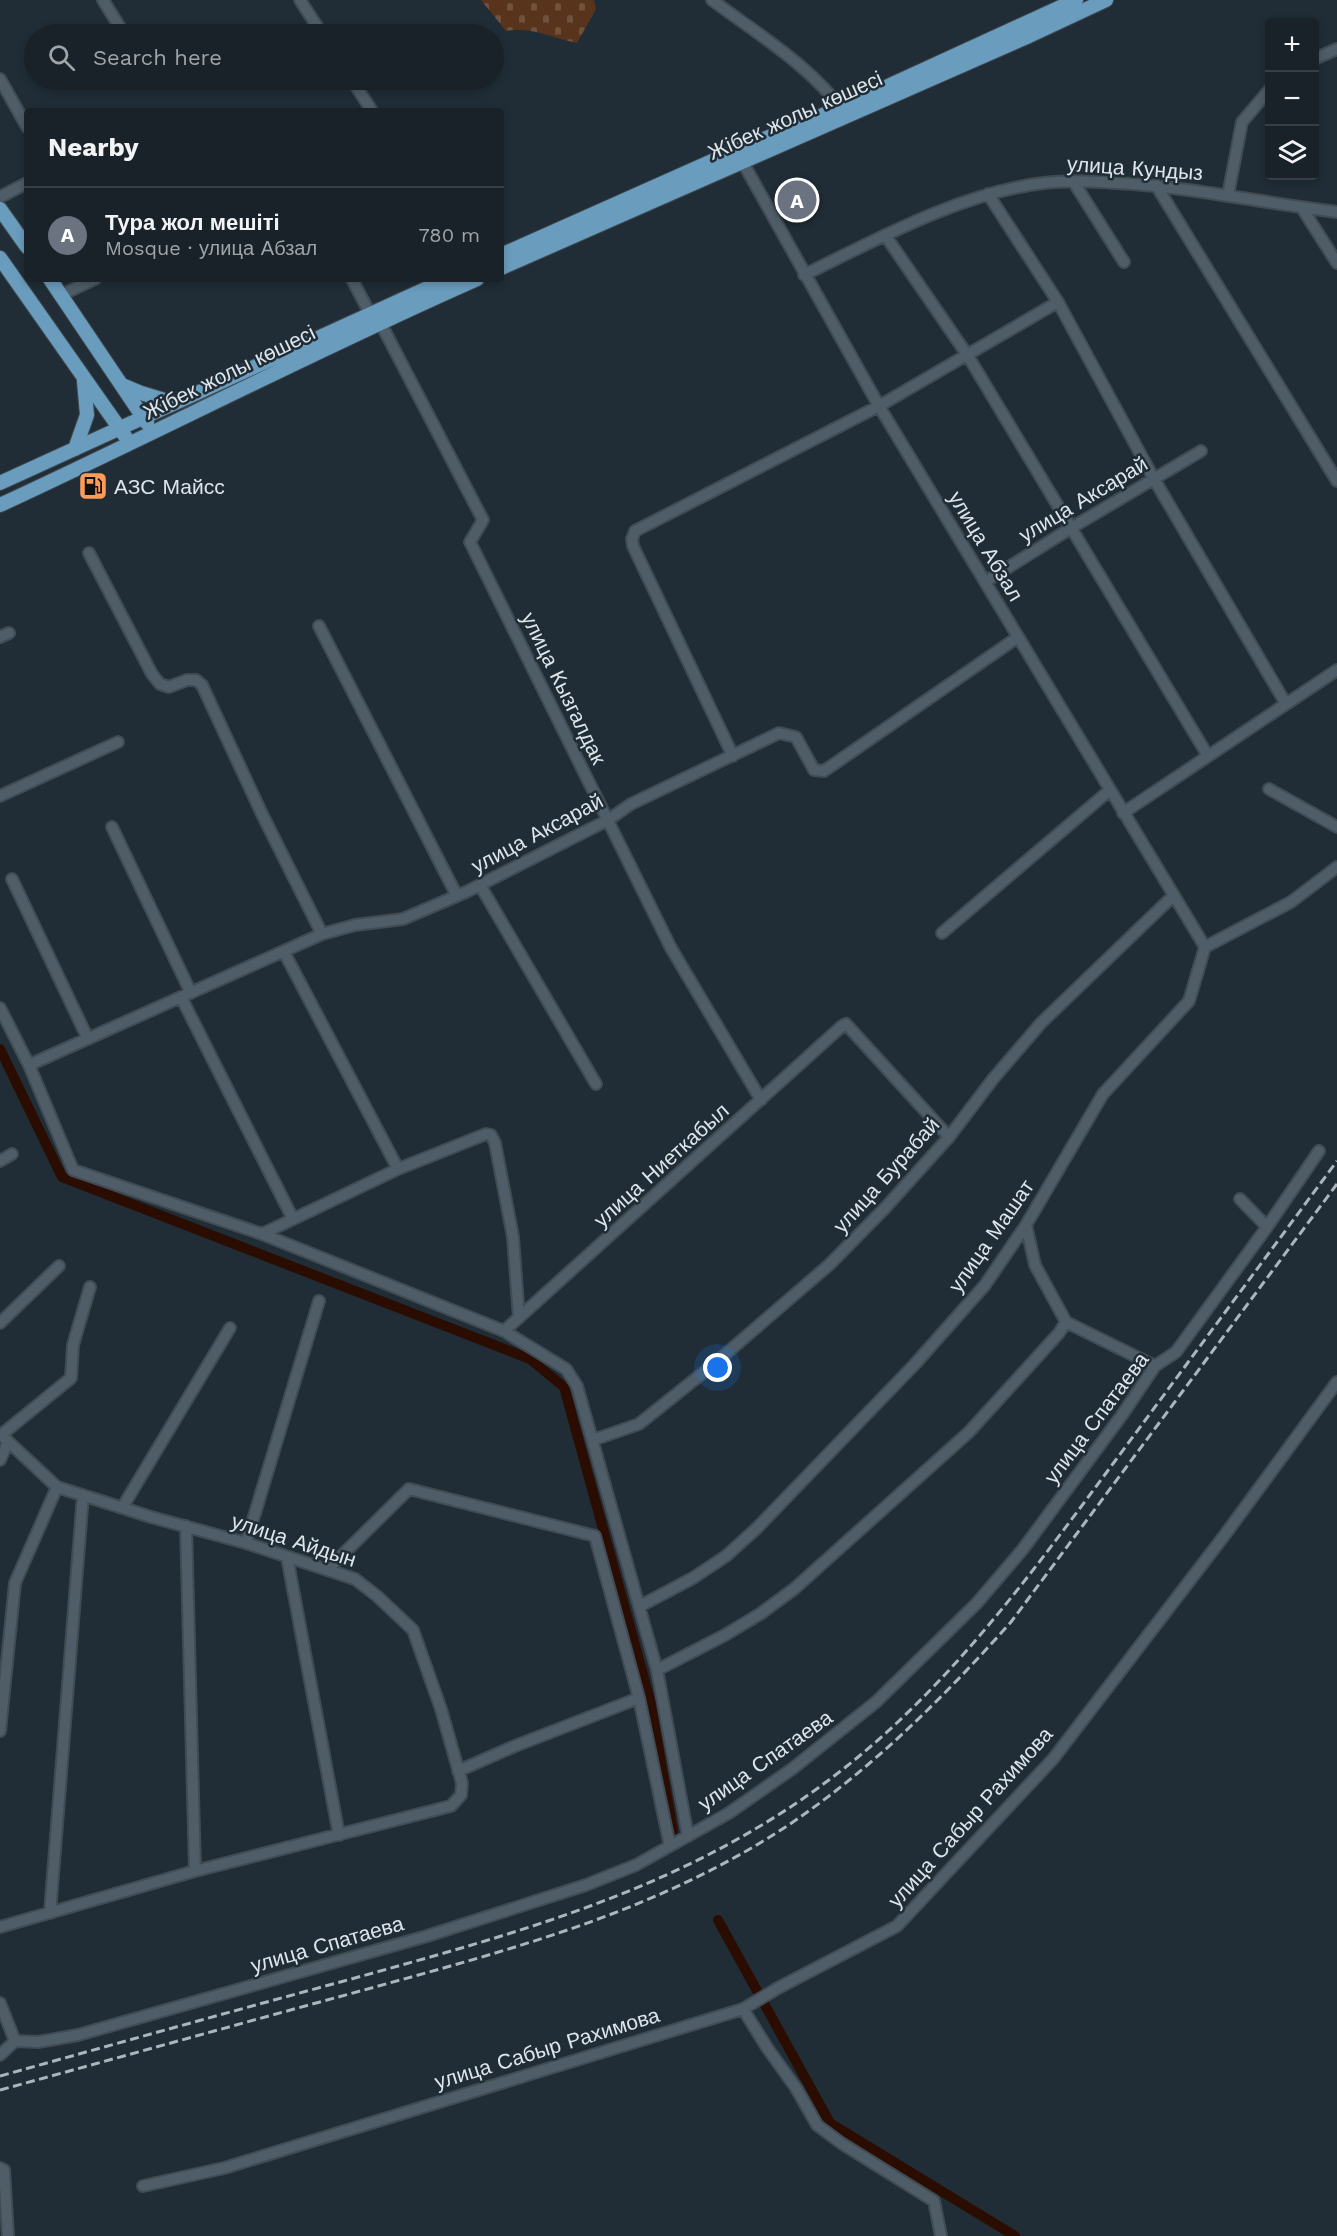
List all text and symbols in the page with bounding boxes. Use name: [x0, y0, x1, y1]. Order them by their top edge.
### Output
map controls: [1265, 18, 1319, 180]
button: +: [1265, 18, 1319, 72]
search box: [24, 24, 504, 90]
icon: search: [45, 41, 78, 74]
text: Search here: [93, 45, 222, 70]
street label: Жібек жолы көшесі: [704, 65, 886, 165]
button: −: [1265, 72, 1319, 126]
button: layers: [1265, 126, 1319, 180]
text: Nearby: [48, 132, 139, 162]
street label: улица Кундыз: [1066, 151, 1204, 185]
pin: A: [778, 178, 816, 222]
text: Тура жол мешіті: [105, 210, 280, 235]
text: A: [61, 223, 74, 247]
text: 780 m: [419, 223, 480, 247]
text: Mosque · улица Абзал: [105, 236, 317, 260]
street label: Жібек жолы көшесі: [139, 320, 319, 424]
street label: улица Аксарай: [1014, 451, 1152, 547]
fuel station icon: АЗС Майсс: [77, 470, 109, 502]
place label: АЗС Майсс: [114, 474, 225, 499]
street label: улица Абзал: [943, 486, 1029, 606]
street label: улица Кызгалдак: [516, 608, 612, 769]
street label: улица Аксарай: [467, 788, 607, 878]
street label: улица Ниеткабыл: [588, 1098, 734, 1232]
street label: улица Бурабай: [828, 1112, 944, 1238]
street label: улица Машат: [943, 1174, 1039, 1297]
street label: улица Спатаева: [1038, 1347, 1154, 1489]
your location: [703, 1353, 732, 1382]
street label: улица Айдын: [229, 1508, 359, 1572]
street label: улица Спатаева: [693, 1704, 837, 1816]
street label: улица Сабыр Рахимова: [882, 1722, 1058, 1912]
street label: улица Спатаева: [248, 1910, 407, 1978]
street label: улица Сабыр Рахимова: [432, 2002, 663, 2094]

